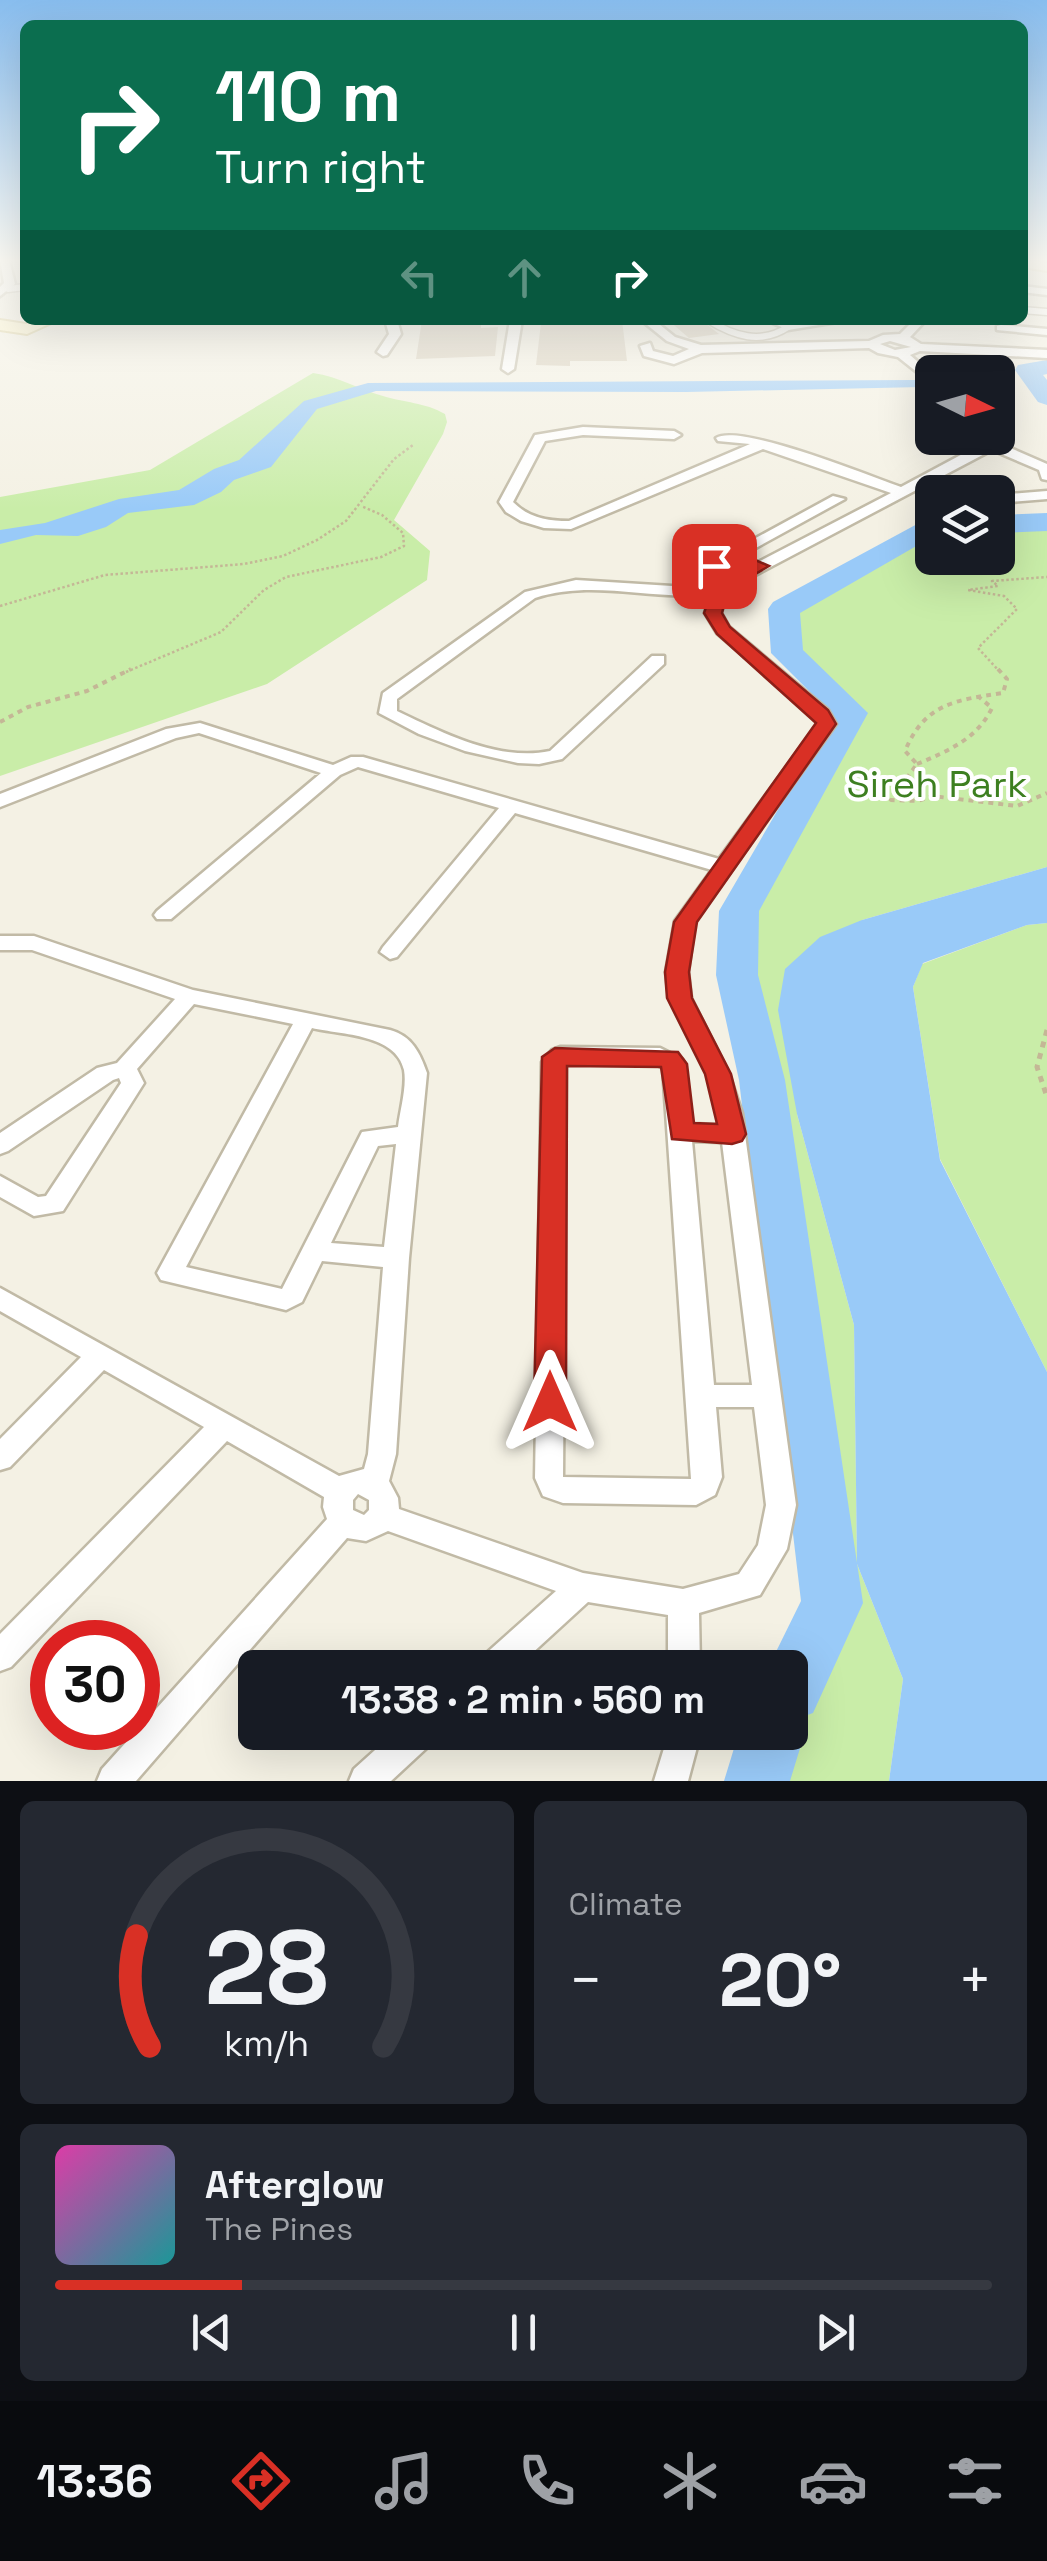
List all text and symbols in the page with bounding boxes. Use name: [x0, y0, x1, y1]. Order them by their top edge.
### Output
text: 110 m: [215, 52, 401, 141]
icon: right: [50, 60, 180, 190]
text: Turn right: [215, 139, 426, 196]
icon: left: [392, 250, 447, 305]
icon: ahead: [497, 250, 552, 305]
icon: right: [602, 250, 657, 305]
north arrow: [915, 355, 1015, 455]
map controls: [915, 355, 1015, 575]
button: layers: [915, 475, 1015, 575]
pin: [672, 524, 757, 609]
icon: arrive: [687, 539, 742, 594]
park label: Sireh Park: [847, 760, 1027, 808]
position arrow: [498, 1350, 602, 1454]
speed limit sign: 30: [30, 1620, 160, 1750]
text: 13:38 · 2 min · 560 m: [341, 1676, 705, 1724]
text: Climate: [569, 1884, 683, 1924]
text: 28: [205, 1902, 329, 2034]
text: 20°: [719, 1932, 842, 2028]
text: −: [569, 1945, 603, 2015]
text: +: [958, 1945, 992, 2015]
text: km/h: [224, 2021, 309, 2066]
text: Afterglow: [205, 2161, 385, 2209]
text: The Pines: [205, 2209, 353, 2249]
icon: previous: [184, 2305, 239, 2360]
icon: pause: [496, 2305, 551, 2360]
icon: next: [808, 2305, 863, 2360]
icon: directions: [226, 2446, 296, 2516]
icon: music: [369, 2446, 439, 2516]
icon: phone: [512, 2446, 582, 2516]
icon: climate: [655, 2446, 725, 2516]
icon: car: [798, 2446, 868, 2516]
icon: filters: [940, 2446, 1010, 2516]
text: 13:36: [36, 2453, 153, 2510]

